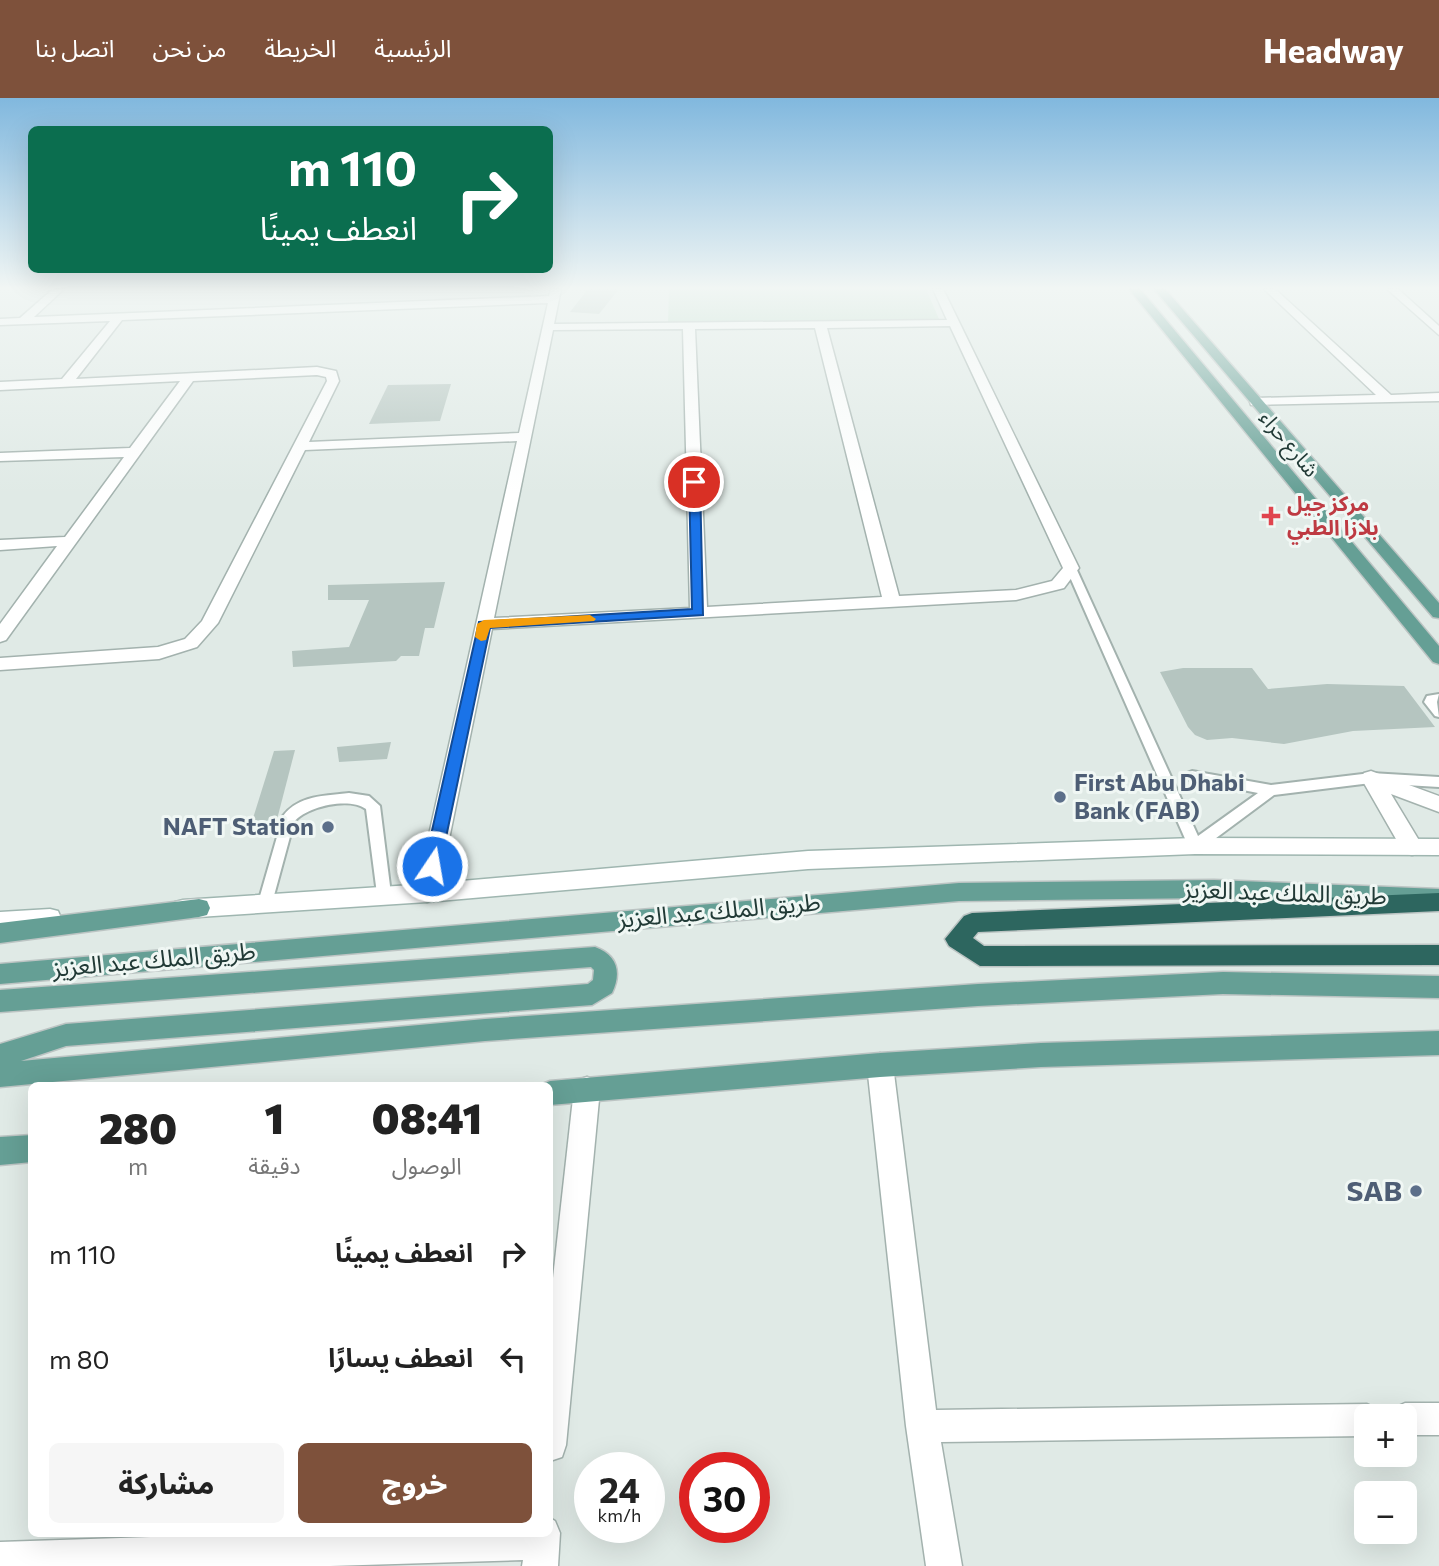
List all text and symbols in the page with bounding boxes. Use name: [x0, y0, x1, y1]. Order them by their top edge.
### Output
text: Headway: [1263, 29, 1404, 70]
text: اتصل بنا: [35, 33, 114, 62]
text: من نحن: [152, 33, 226, 62]
text: الخريطة: [264, 33, 336, 62]
text: الرئيسية: [374, 33, 452, 62]
text: 110 m: [288, 136, 417, 196]
icon: right: [441, 154, 532, 245]
text: انعطف يمينًا: [260, 207, 417, 247]
street label: شارع حراء: [1252, 405, 1325, 484]
pin: [664, 452, 724, 512]
icon: arrive: [675, 463, 713, 501]
place label: مركز جيل بلازا الطبي: [1287, 490, 1379, 545]
marker: مركز جيل بلازا الطبي: [1261, 506, 1281, 526]
place label: First Abu Dhabi Bank (FAB): [1074, 767, 1245, 824]
marker: First Abu Dhabi Bank (FAB): [1052, 789, 1068, 805]
place label: NAFT Station: [163, 811, 314, 840]
marker: NAFT Station: [320, 819, 336, 835]
position arrow: [395, 829, 469, 903]
street label: طريق الملك عبد العزيز: [1182, 873, 1387, 912]
street label: طريق الملك عبد العزيز: [615, 886, 822, 935]
street label: طريق الملك عبد العزيز: [50, 935, 257, 984]
text: 1: [265, 1091, 284, 1143]
text: 08:41: [371, 1091, 482, 1143]
text: 280: [99, 1101, 177, 1153]
text: دقيقة: [248, 1151, 301, 1179]
text: الوصول: [392, 1151, 462, 1179]
text: m: [128, 1152, 148, 1180]
place label: SAB: [1347, 1173, 1402, 1207]
marker: SAB: [1408, 1183, 1424, 1199]
icon: right: [494, 1235, 532, 1273]
text: انعطف يمينًا: [335, 1236, 473, 1267]
text: 110 m: [49, 1238, 116, 1269]
icon: left: [494, 1340, 532, 1378]
text: انعطف يسارًا: [328, 1341, 473, 1372]
text: 80 m: [49, 1343, 109, 1374]
map controls: [1354, 1404, 1417, 1544]
button: +: [1354, 1404, 1417, 1467]
button: مشاركة: [49, 1443, 284, 1523]
button: خروج: [298, 1443, 532, 1523]
speed limit sign: 30: [679, 1452, 770, 1543]
text: 24: [599, 1467, 640, 1510]
button: −: [1354, 1481, 1417, 1544]
text: km/h: [598, 1504, 641, 1526]

